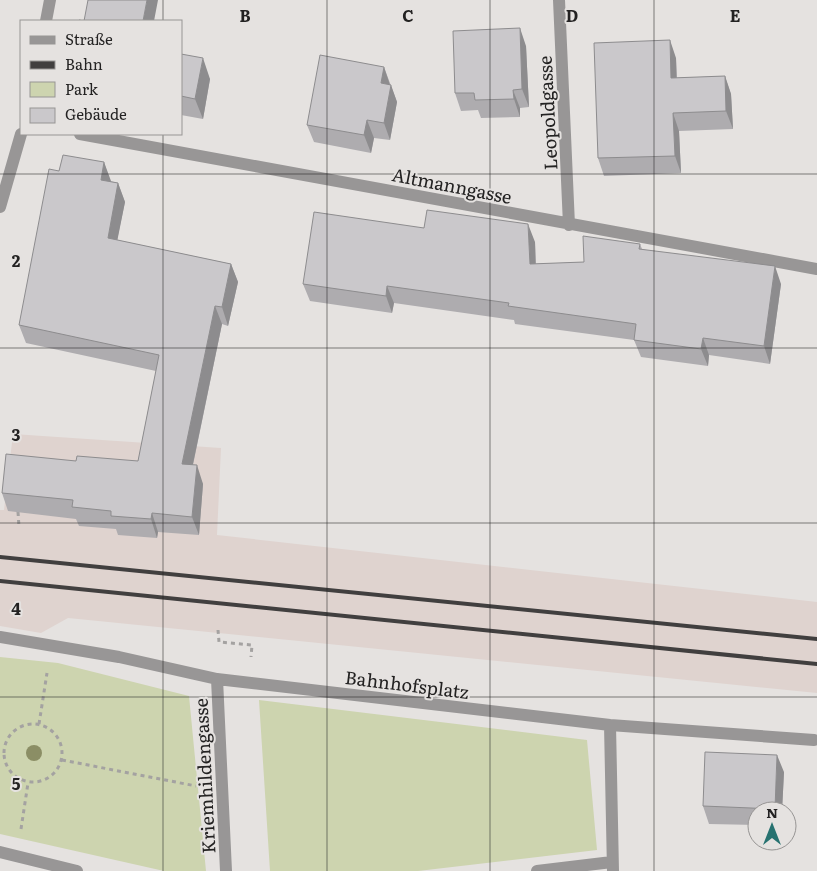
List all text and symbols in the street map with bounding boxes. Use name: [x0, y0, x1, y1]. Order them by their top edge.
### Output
text: B: [239, 3, 251, 27]
text: C: [402, 3, 414, 27]
text: D: [566, 3, 578, 27]
text: E: [730, 3, 741, 27]
legend: [20, 20, 182, 135]
text: Straße: [65, 27, 113, 50]
text: Bahn: [65, 52, 103, 75]
street label: Leopoldgasse: [531, 55, 563, 171]
text: Park: [65, 77, 99, 100]
text: Gebäude: [65, 102, 127, 125]
street label: Altmanngasse: [390, 160, 514, 210]
text: 2: [12, 248, 21, 272]
text: 3: [12, 422, 21, 446]
text: 4: [11, 596, 21, 620]
street label: Bahnhofsplatz: [344, 663, 471, 705]
street label: Kriemhildengasse: [186, 698, 222, 854]
text: 5: [12, 771, 21, 795]
north arrow: [747, 801, 797, 851]
text: N: [766, 802, 778, 822]

